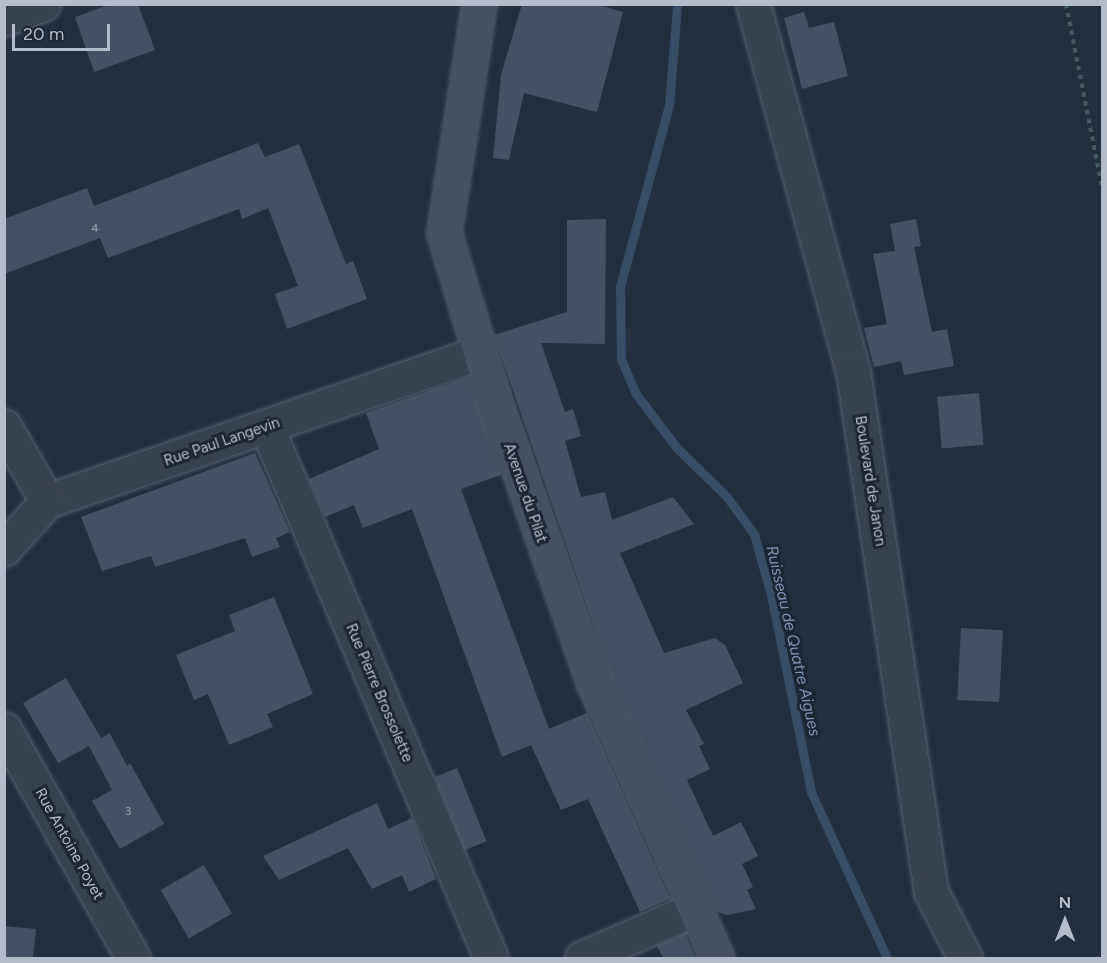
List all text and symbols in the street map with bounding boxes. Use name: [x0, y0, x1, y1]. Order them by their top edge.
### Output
scale bar: [15, 12, 112, 50]
text: 20 m: [23, 23, 64, 45]
house number: 4: [91, 222, 99, 236]
street label: Rue Paul Langevin: [162, 414, 282, 470]
street label: Boulevard de Janon: [851, 414, 889, 548]
street label: Avenue du Pilat: [500, 441, 550, 545]
water label: Ruisseau de Quatre Aigues: [762, 544, 824, 738]
street label: Rue Pierre Brossolette: [342, 621, 416, 765]
street label: Rue Antoine Poyet: [31, 785, 107, 903]
house number: 3: [125, 805, 131, 819]
north arrow: [1035, 891, 1095, 951]
text: N: [1059, 893, 1071, 912]

